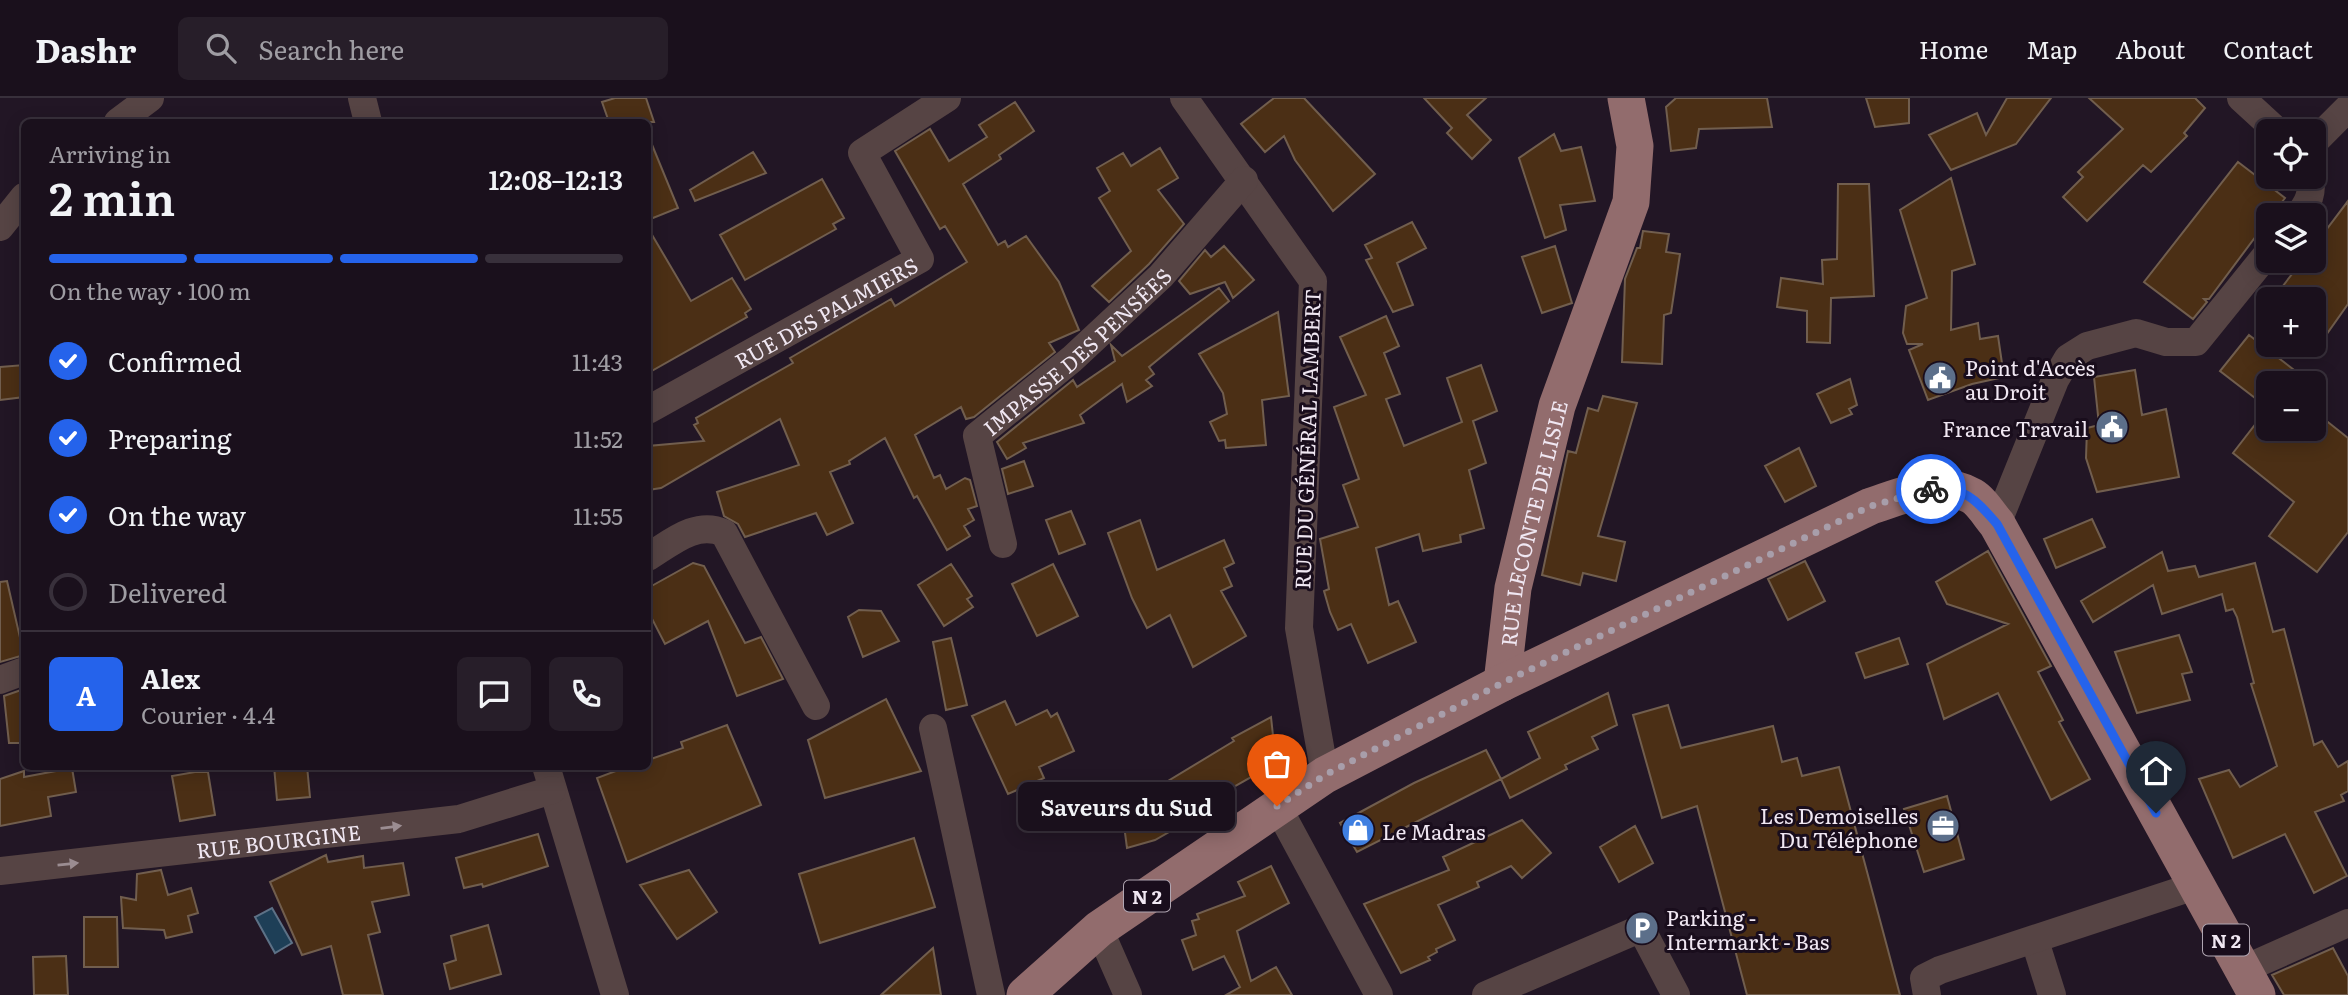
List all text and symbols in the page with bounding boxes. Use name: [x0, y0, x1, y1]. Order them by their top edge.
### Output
search box: [178, 17, 668, 80]
text: Dashr: [35, 24, 136, 73]
icon: search: [202, 29, 240, 67]
text: Search here: [258, 29, 404, 68]
text: Home: [1919, 31, 1988, 66]
text: Map: [2026, 31, 2077, 66]
text: About: [2115, 31, 2185, 66]
text: Contact: [2223, 31, 2313, 66]
map controls: [2256, 119, 2326, 441]
button: locate: [2256, 119, 2326, 189]
text: Arriving in: [49, 136, 171, 170]
text: 12:08–12:13: [489, 159, 623, 198]
text: 2 min: [49, 162, 175, 230]
button: layers: [2256, 203, 2326, 273]
street label: RUE DES PALMIERS: [728, 248, 923, 375]
street label: IMPASSE DES PENSÉES: [975, 260, 1178, 441]
text: On the way · 100 m: [49, 273, 251, 307]
button: +: [2256, 287, 2326, 357]
street label: RUE DU GÉNÉRAL LAMBERT: [1285, 288, 1327, 590]
text: Confirmed: [108, 341, 242, 380]
icon: check: [49, 342, 87, 380]
text: 11:43: [572, 344, 623, 378]
place label: Point d'Accès au Droit: [1965, 351, 2095, 406]
public building icon: Point d'Accès au Droit: [1921, 359, 1959, 397]
button: −: [2256, 371, 2326, 441]
street label: RUE LECONTE DE LISLE: [1491, 397, 1573, 648]
public building icon: France Travail: [2093, 408, 2131, 446]
place label: France Travail: [1942, 412, 2088, 443]
text: Preparing: [108, 418, 231, 457]
icon: check: [49, 419, 87, 457]
text: 11:52: [574, 421, 623, 455]
courier: [1896, 454, 1966, 524]
icon: bike: [1912, 470, 1950, 508]
text: On the way: [108, 495, 246, 534]
icon: check: [49, 496, 87, 534]
text: 11:55: [573, 498, 623, 532]
text: Delivered: [108, 572, 227, 611]
button: chat: [457, 657, 531, 731]
button: phone: [549, 657, 623, 731]
text: Alex: [141, 658, 200, 697]
text: A: [76, 675, 96, 714]
text: Courier · 4.4: [141, 697, 275, 731]
pin: [1247, 734, 1307, 806]
pin: [2126, 741, 2186, 813]
icon: bag: [1258, 745, 1296, 783]
icon: home: [2137, 752, 2175, 790]
callout: Saveurs du Sud: [1018, 782, 1235, 830]
text: Saveurs du Sud: [1041, 789, 1212, 823]
place label: Les Demoiselles Du Téléphone: [1760, 799, 1918, 854]
office icon: Les Demoiselles Du Téléphone: [1924, 807, 1962, 845]
shop icon: Le Madras: [1339, 811, 1377, 849]
street label: RUE BOURGINE: [194, 815, 362, 864]
place label: Le Madras: [1382, 815, 1486, 846]
one-way arrow: [380, 822, 402, 833]
one-way arrow: [57, 858, 79, 869]
road number: N 2: [1124, 880, 1170, 912]
place label: Parking - Intermarkt - Bas: [1666, 901, 1829, 956]
parking icon: Parking - Intermarkt - Bas: [1623, 909, 1661, 947]
road number: N 2: [2203, 925, 2249, 956]

